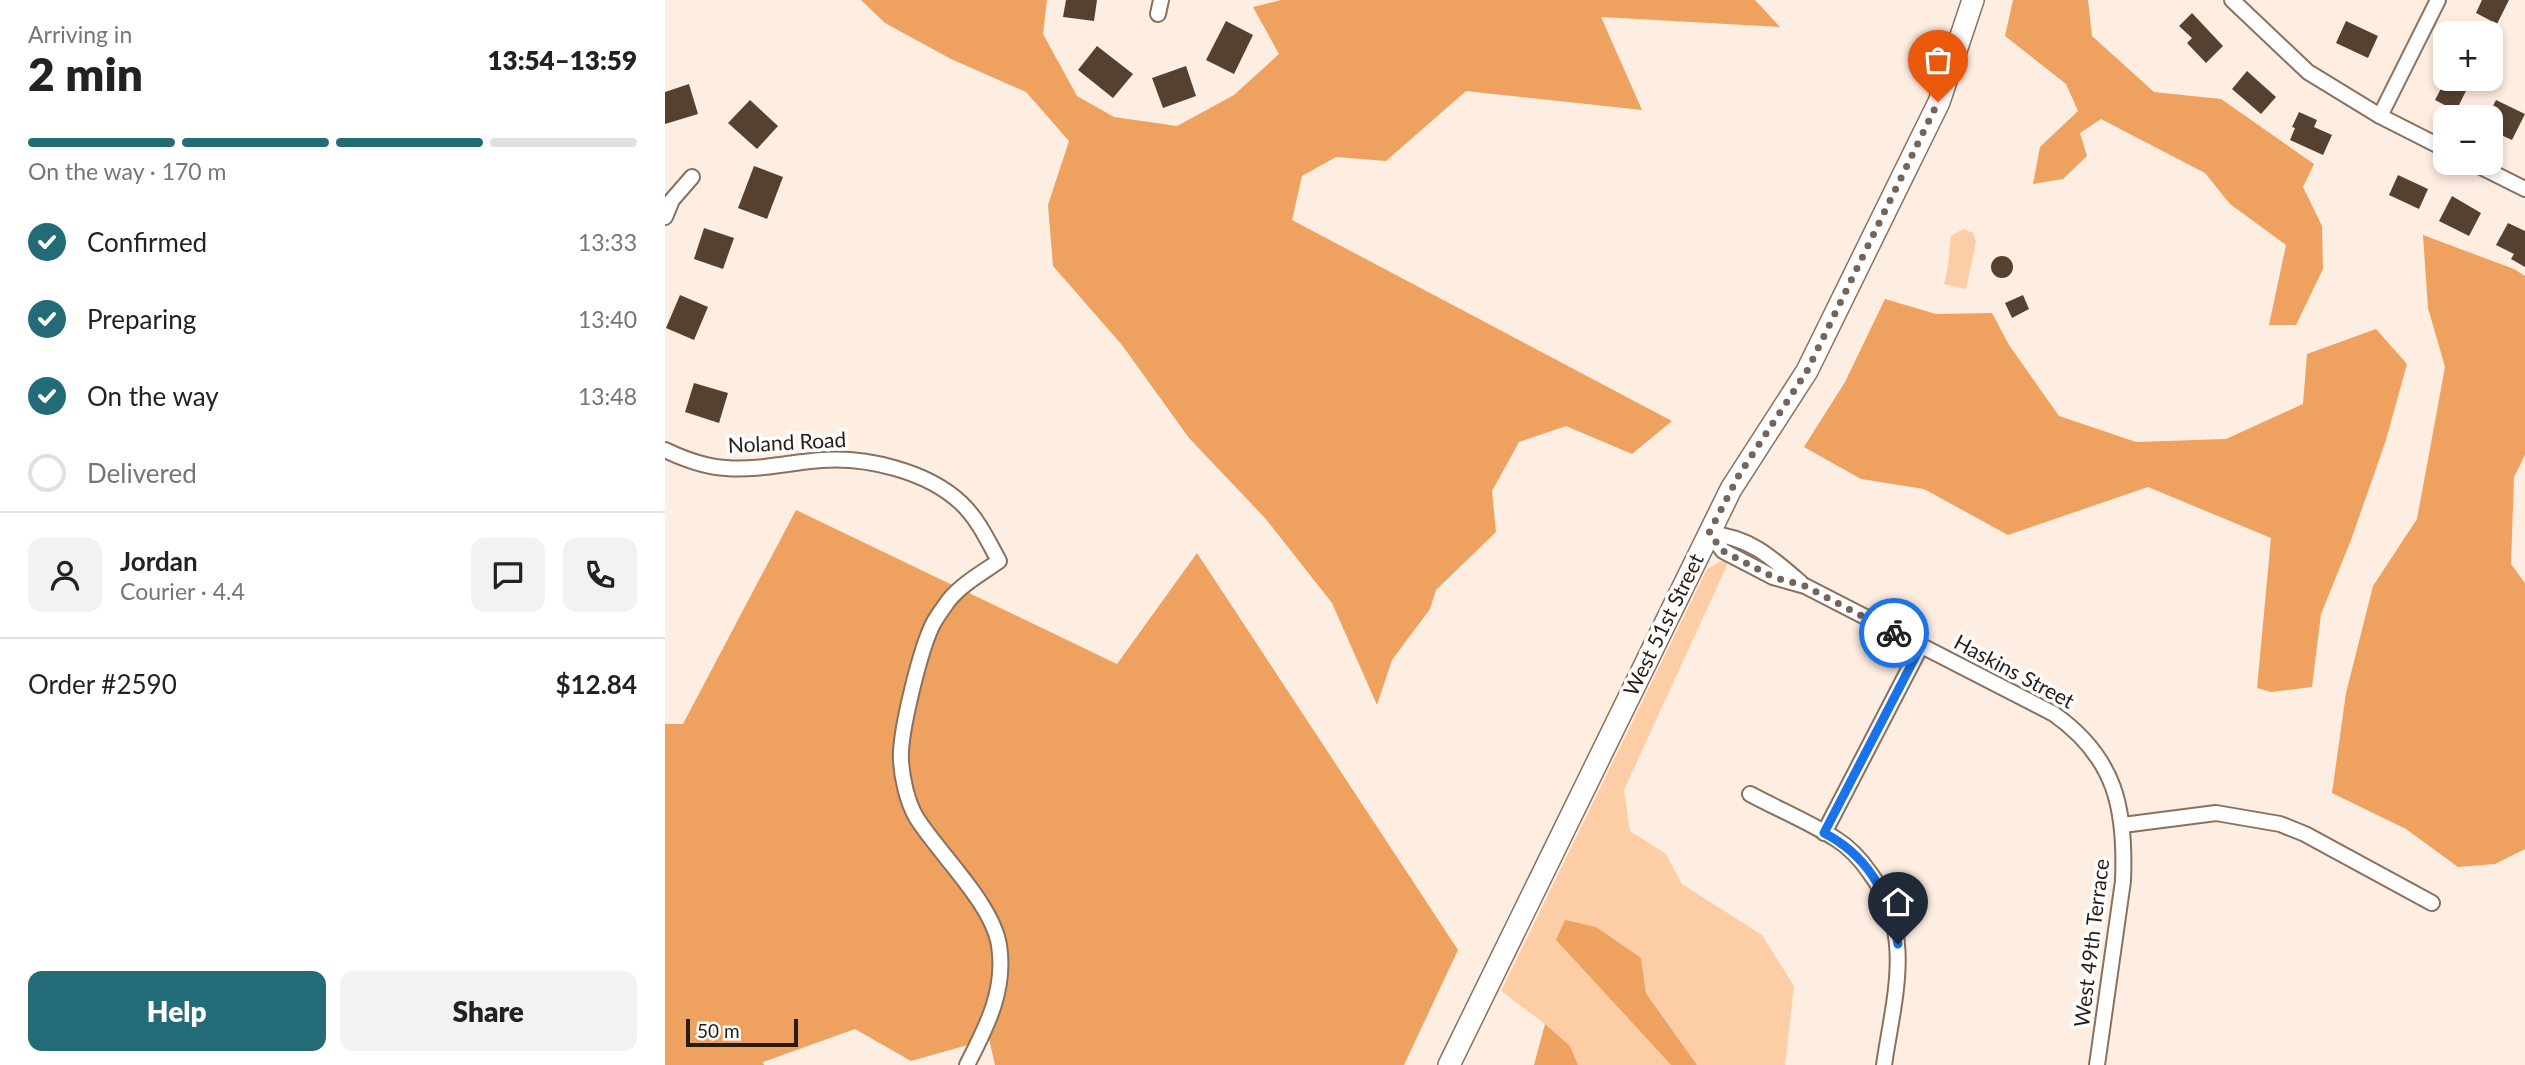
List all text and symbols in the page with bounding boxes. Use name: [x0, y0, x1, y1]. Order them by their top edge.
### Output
text: Arriving in: [28, 20, 132, 48]
map controls: [2433, 21, 2503, 175]
button: +: [2433, 21, 2503, 91]
pin: [1908, 30, 1968, 102]
icon: bag: [1919, 41, 1957, 79]
text: 13:54–13:59: [487, 44, 637, 76]
text: 2 min: [28, 46, 143, 101]
button: −: [2433, 105, 2503, 175]
text: On the way · 170 m: [28, 157, 227, 185]
icon: check: [28, 223, 66, 261]
text: Confirmed: [87, 226, 207, 258]
text: 13:33: [578, 228, 637, 256]
icon: check: [28, 300, 66, 338]
text: Preparing: [87, 303, 196, 335]
text: 13:40: [578, 305, 637, 333]
icon: check: [28, 377, 66, 415]
text: On the way: [87, 380, 219, 412]
text: 13:48: [578, 382, 637, 410]
street label: Noland Road: [727, 426, 847, 457]
text: Delivered: [87, 457, 197, 489]
button: person: [28, 538, 102, 612]
button: chat: [471, 538, 545, 612]
button: phone: [563, 538, 637, 612]
text: Jordan: [120, 545, 198, 577]
street label: West 51st Street: [1617, 549, 1708, 700]
text: Courier · 4.4: [120, 577, 245, 605]
courier: [1859, 598, 1929, 668]
icon: bike: [1875, 614, 1913, 652]
street label: Haskins Street: [1950, 629, 2079, 713]
text: Order #2590: [28, 668, 177, 700]
text: $12.84: [555, 668, 637, 700]
street label: West 49th Terrace: [2068, 857, 2113, 1028]
pin: [1868, 872, 1928, 944]
icon: home: [1879, 883, 1917, 921]
button: Help: [28, 971, 326, 1051]
button: Share: [340, 971, 637, 1051]
scale bar: [686, 1016, 798, 1048]
text: 50 m: [697, 1019, 740, 1042]

